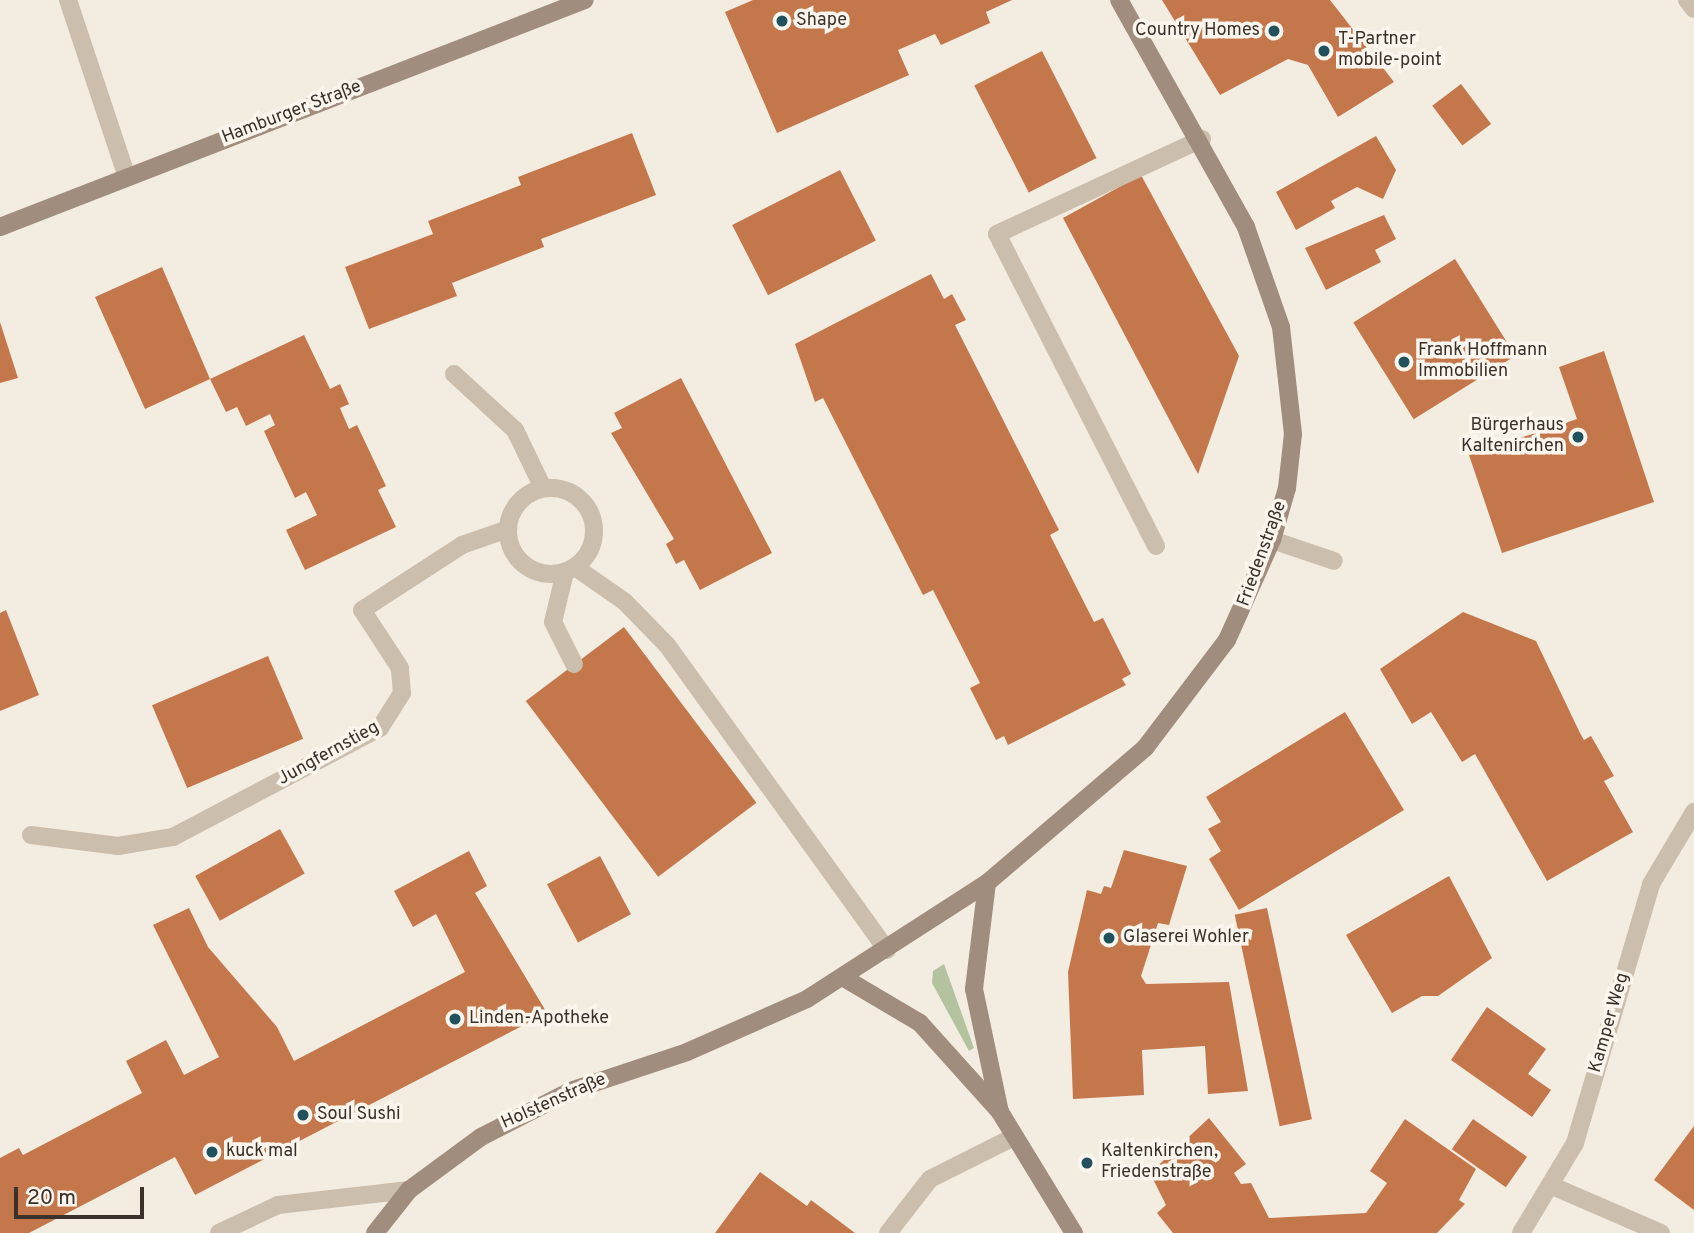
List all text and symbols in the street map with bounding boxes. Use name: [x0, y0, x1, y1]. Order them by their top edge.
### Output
place label: Shape: [796, 10, 847, 32]
marker: Shape: [774, 13, 790, 29]
place label: Country Homes: [1135, 20, 1260, 42]
marker: Country Homes: [1266, 23, 1282, 39]
place label: T-Partner mobile-point: [1338, 30, 1442, 72]
marker: T-Partner mobile-point: [1316, 43, 1332, 59]
street label: Hamburger Straße: [219, 76, 365, 150]
place label: Frank Hoffmann Immobilien: [1418, 341, 1547, 384]
marker: Frank Hoffmann Immobilien: [1396, 354, 1412, 370]
place label: Bürgerhaus Kaltenirchen: [1461, 416, 1564, 458]
marker: Bürgerhaus Kaltenirchen: [1570, 429, 1586, 445]
street label: Friedenstraße: [1234, 498, 1292, 610]
street label: Jungfernstieg: [275, 717, 383, 791]
place label: Glaserei Wohler: [1123, 927, 1249, 949]
marker: Glaserei Wohler: [1101, 930, 1117, 946]
street label: Kamper Weg: [1585, 970, 1635, 1076]
place label: Linden-Apotheke: [469, 1008, 609, 1030]
marker: Linden-Apotheke: [447, 1011, 463, 1027]
street label: Holstenstraße: [498, 1069, 610, 1135]
place label: Soul Sushi: [317, 1104, 401, 1126]
marker: Soul Sushi: [295, 1107, 311, 1123]
place label: kuck mal: [226, 1141, 298, 1163]
place label: Kaltenkirchen, Friedenstraße: [1101, 1142, 1218, 1184]
marker: kuck mal: [204, 1144, 220, 1160]
marker: Kaltenkirchen, Friedenstraße: [1079, 1155, 1095, 1171]
scale bar: [18, 1174, 147, 1218]
text: 20 m: [27, 1185, 76, 1212]

